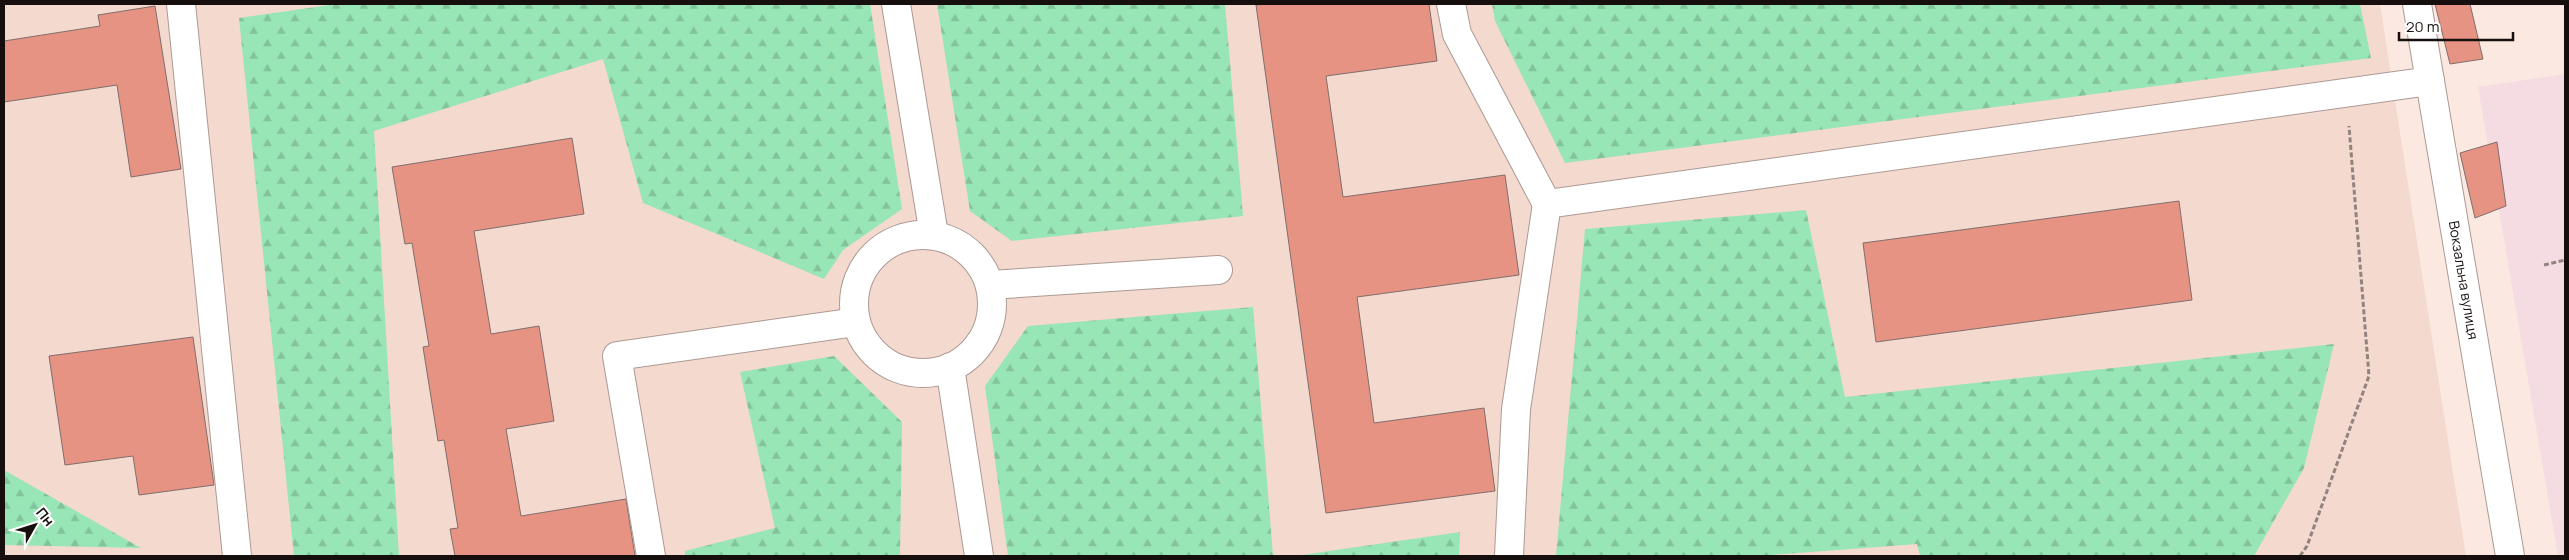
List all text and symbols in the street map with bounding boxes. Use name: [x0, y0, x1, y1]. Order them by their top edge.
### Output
scale bar: [2399, 10, 2513, 42]
text: 20 m: [2406, 16, 2439, 37]
street label: Вокзальна вулиця: [2445, 219, 2483, 341]
north arrow: [10, 500, 60, 550]
text: Пн: [32, 503, 59, 530]

